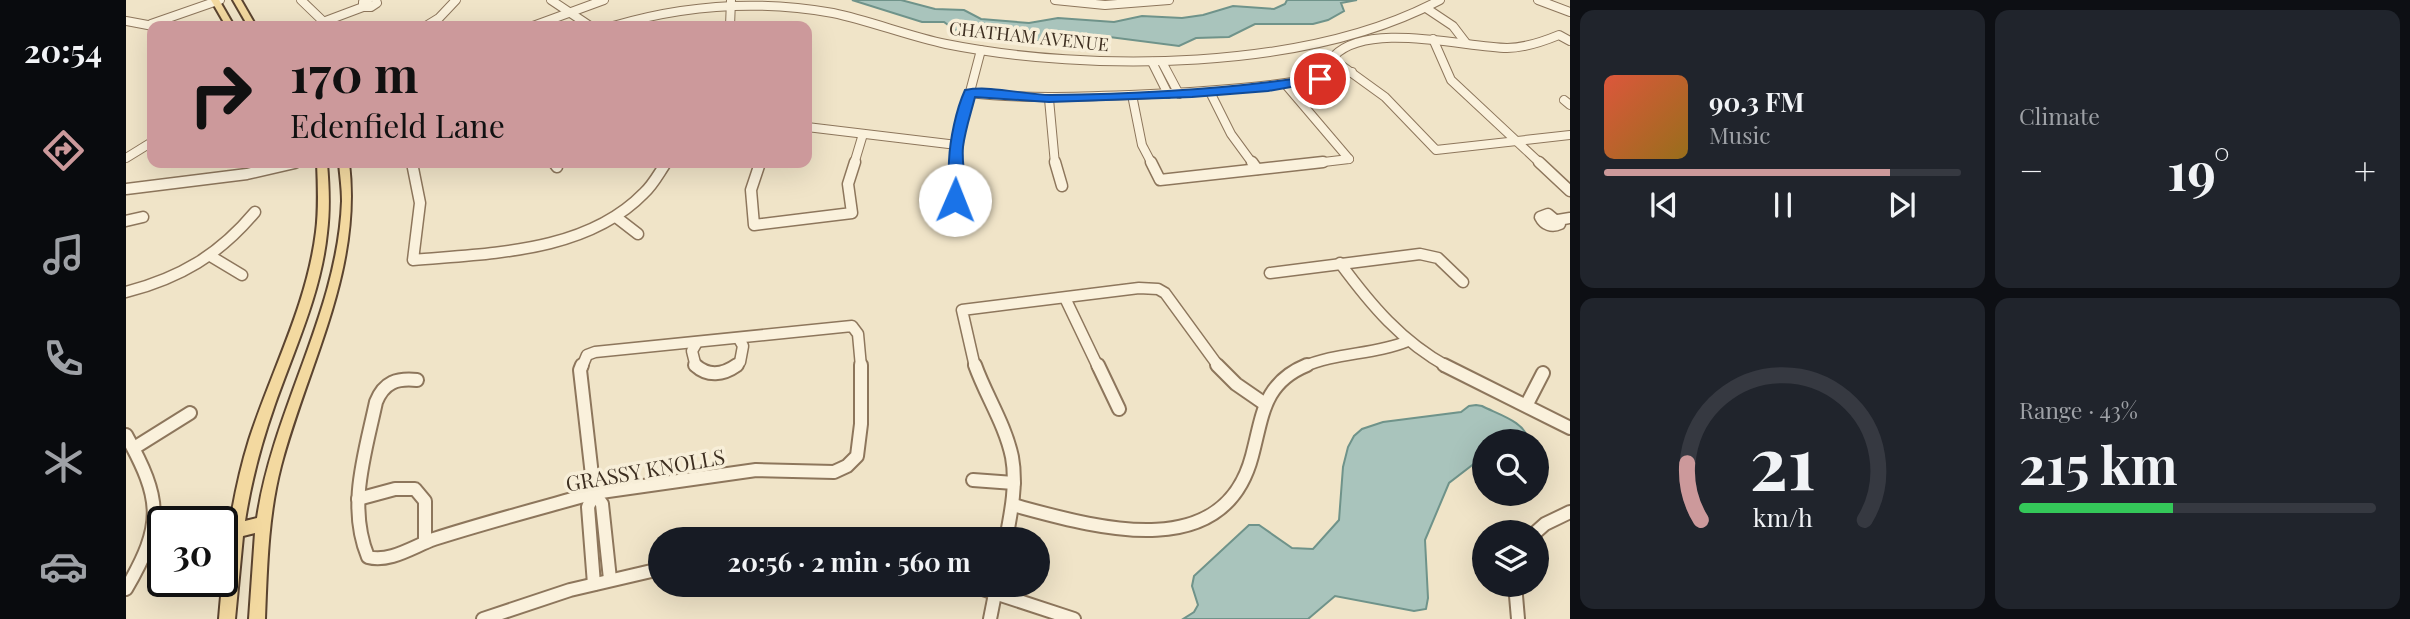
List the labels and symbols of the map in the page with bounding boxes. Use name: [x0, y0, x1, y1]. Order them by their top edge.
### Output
street label: CHATHAM AVENUE: [948, 16, 1110, 56]
pin: [1290, 49, 1350, 109]
position arrow: [918, 163, 992, 237]
street label: GRASSY KNOLLS: [563, 441, 727, 497]
speed limit sign: 30: [147, 506, 238, 597]

